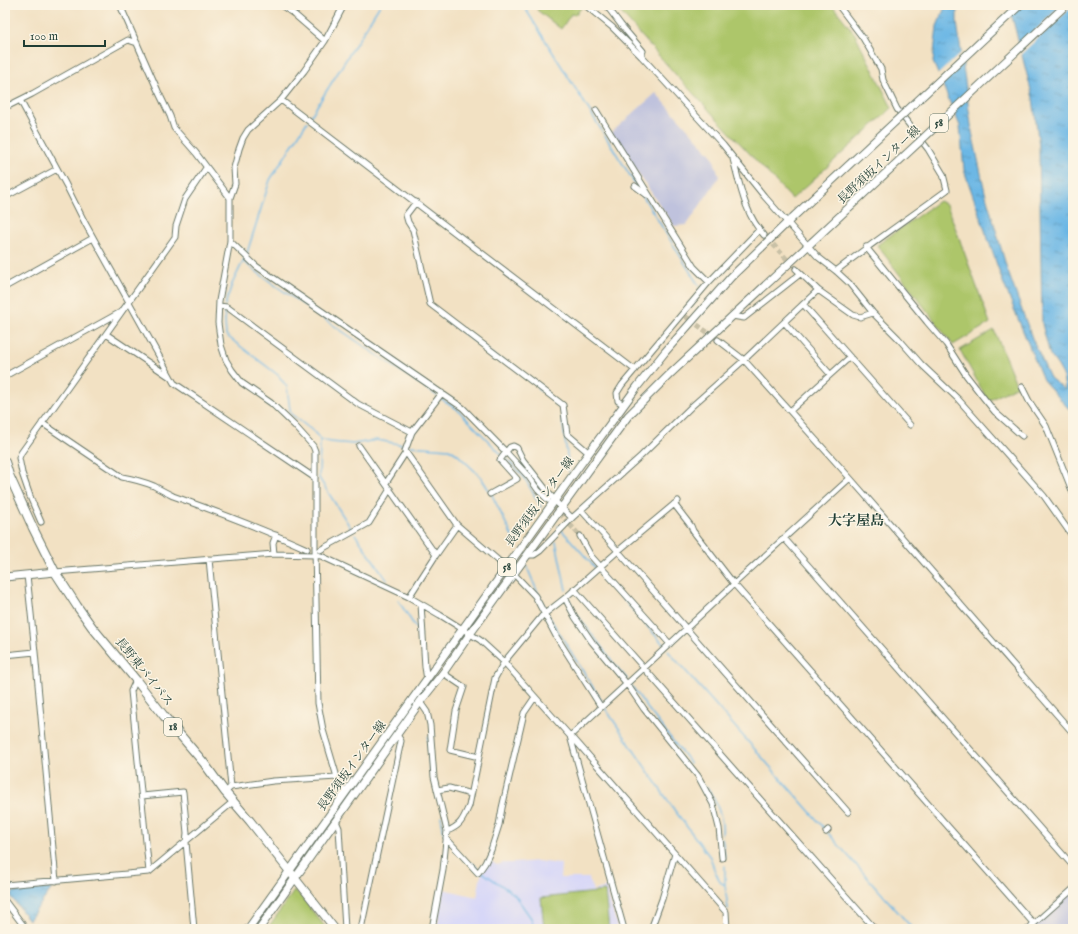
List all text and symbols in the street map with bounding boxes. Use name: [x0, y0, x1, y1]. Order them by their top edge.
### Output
scale bar: [24, 22, 105, 48]
text: 100 m: [30, 29, 58, 44]
road number: 58: [930, 114, 948, 132]
street label: 長野須坂インター線: [835, 123, 923, 207]
street label: 長野須坂インター線: [502, 454, 578, 550]
district label: 大字屋島: [828, 512, 884, 530]
road number: 58: [498, 558, 516, 576]
street label: 長野東バイパス: [112, 635, 176, 709]
road number: 18: [164, 718, 182, 736]
street label: 長野須坂インター線: [314, 718, 390, 814]

